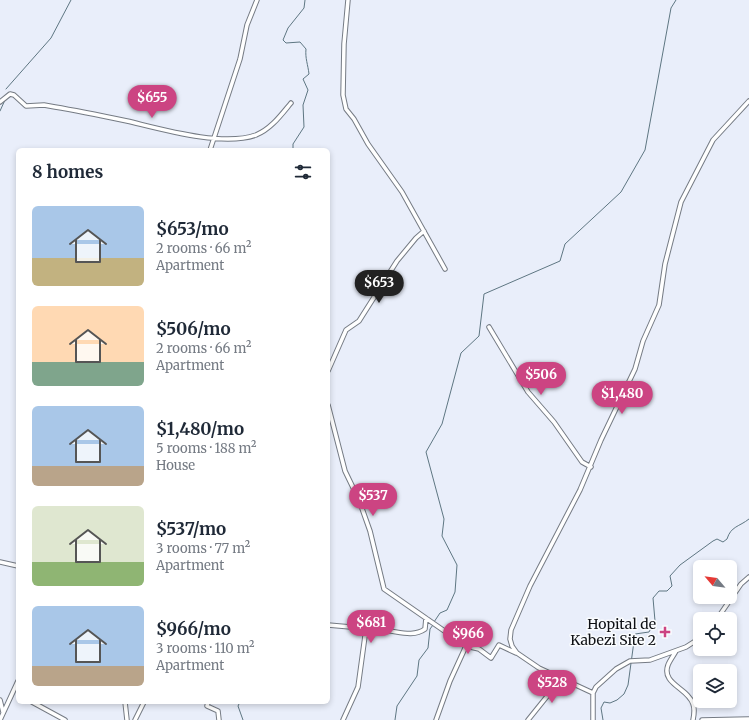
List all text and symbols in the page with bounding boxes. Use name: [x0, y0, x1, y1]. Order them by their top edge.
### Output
pin: $655: [128, 85, 176, 119]
text: $655: [137, 89, 167, 106]
text: 8 homes: [32, 161, 103, 183]
icon: filters: [292, 161, 314, 183]
text: $653/mo: [156, 218, 229, 240]
icon: home: [64, 222, 112, 270]
text: 2 rooms · 66 m²: [156, 240, 251, 257]
text: Apartment: [156, 257, 224, 274]
pin: $653: [355, 270, 403, 304]
text: $653: [364, 274, 394, 291]
text: $506/mo: [156, 318, 231, 340]
icon: home: [64, 322, 112, 370]
text: 2 rooms · 66 m²: [156, 340, 251, 357]
text: Apartment: [156, 357, 224, 374]
pin: $506: [517, 362, 565, 396]
text: $506: [525, 366, 557, 383]
pin: $1,480: [589, 381, 655, 415]
text: $1,480: [601, 385, 643, 402]
text: $1,480/mo: [156, 418, 244, 440]
icon: home: [64, 422, 112, 470]
text: 5 rooms · 188 m²: [156, 440, 256, 457]
text: House: [156, 457, 195, 474]
pin: $537: [349, 483, 397, 517]
text: $537: [358, 487, 388, 504]
text: $537/mo: [156, 518, 226, 540]
icon: home: [64, 522, 112, 570]
text: 3 rooms · 77 m²: [156, 540, 250, 557]
text: Apartment: [156, 557, 224, 574]
north arrow: [693, 560, 737, 604]
map controls: [693, 560, 737, 708]
pin: $681: [347, 610, 395, 644]
button: locate: [693, 612, 737, 656]
text: $681: [356, 614, 386, 631]
place label: Hopital de Kabezi Site 2: [570, 615, 656, 649]
text: $966/mo: [156, 618, 231, 640]
pin: $966: [444, 621, 492, 655]
icon: home: [64, 622, 112, 670]
text: $966: [452, 625, 484, 642]
marker: Hopital de Kabezi Site 2: [659, 626, 671, 638]
text: 3 rooms · 110 m²: [156, 640, 255, 657]
text: Apartment: [156, 657, 224, 674]
button: layers: [693, 664, 737, 708]
pin: $528: [528, 670, 576, 704]
text: $528: [537, 674, 567, 691]

